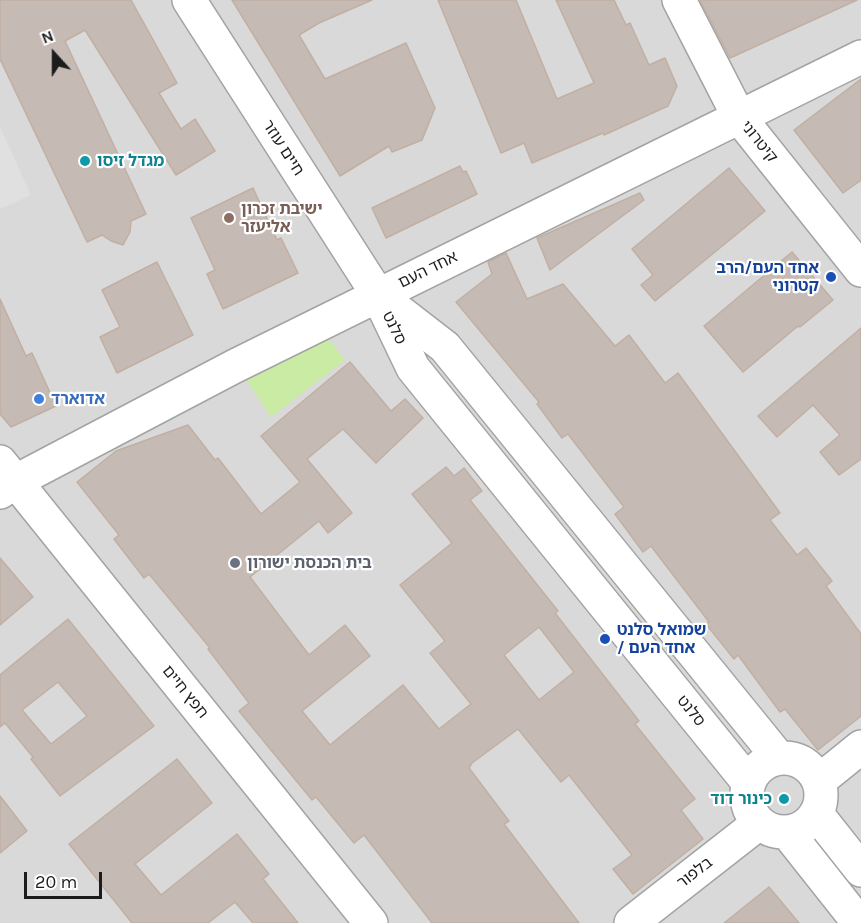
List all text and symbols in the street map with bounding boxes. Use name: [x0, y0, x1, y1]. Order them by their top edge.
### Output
north arrow: [24, 24, 84, 84]
text: N: [39, 26, 56, 48]
street label: חיים עוזר: [258, 117, 308, 179]
street label: קיטרוני: [736, 117, 782, 167]
place label: מגדל זיסו: [97, 151, 164, 171]
marker: מגדל זיסו: [78, 154, 92, 168]
place label: ישיבת זכרון אליעזר: [241, 199, 323, 237]
marker: ישיבת זכרון אליעזר: [222, 211, 236, 225]
street label: אחד העם: [395, 247, 461, 293]
place label: אחד העם/הרב קטרוני: [717, 258, 819, 296]
marker: אחד העם/הרב קטרוני: [824, 270, 838, 284]
street label: סלנט: [378, 308, 410, 348]
place label: אדוארד: [51, 389, 105, 409]
marker: אדוארד: [32, 392, 46, 406]
place label: בית הכנסת ישורון: [247, 553, 372, 573]
marker: בית הכנסת ישורון: [228, 556, 242, 570]
place label: שמואל סלנט / אחד העם: [617, 620, 706, 658]
marker: שמואל סלנט / אחד העם: [598, 632, 612, 646]
street label: חפץ חיים: [158, 661, 212, 723]
street label: סלנט: [673, 692, 709, 730]
place label: כינור דוד: [710, 789, 772, 809]
marker: כינור דוד: [777, 792, 791, 806]
street label: בלפור: [673, 853, 717, 893]
scale bar: [27, 860, 105, 898]
text: 20 m: [35, 871, 77, 893]

